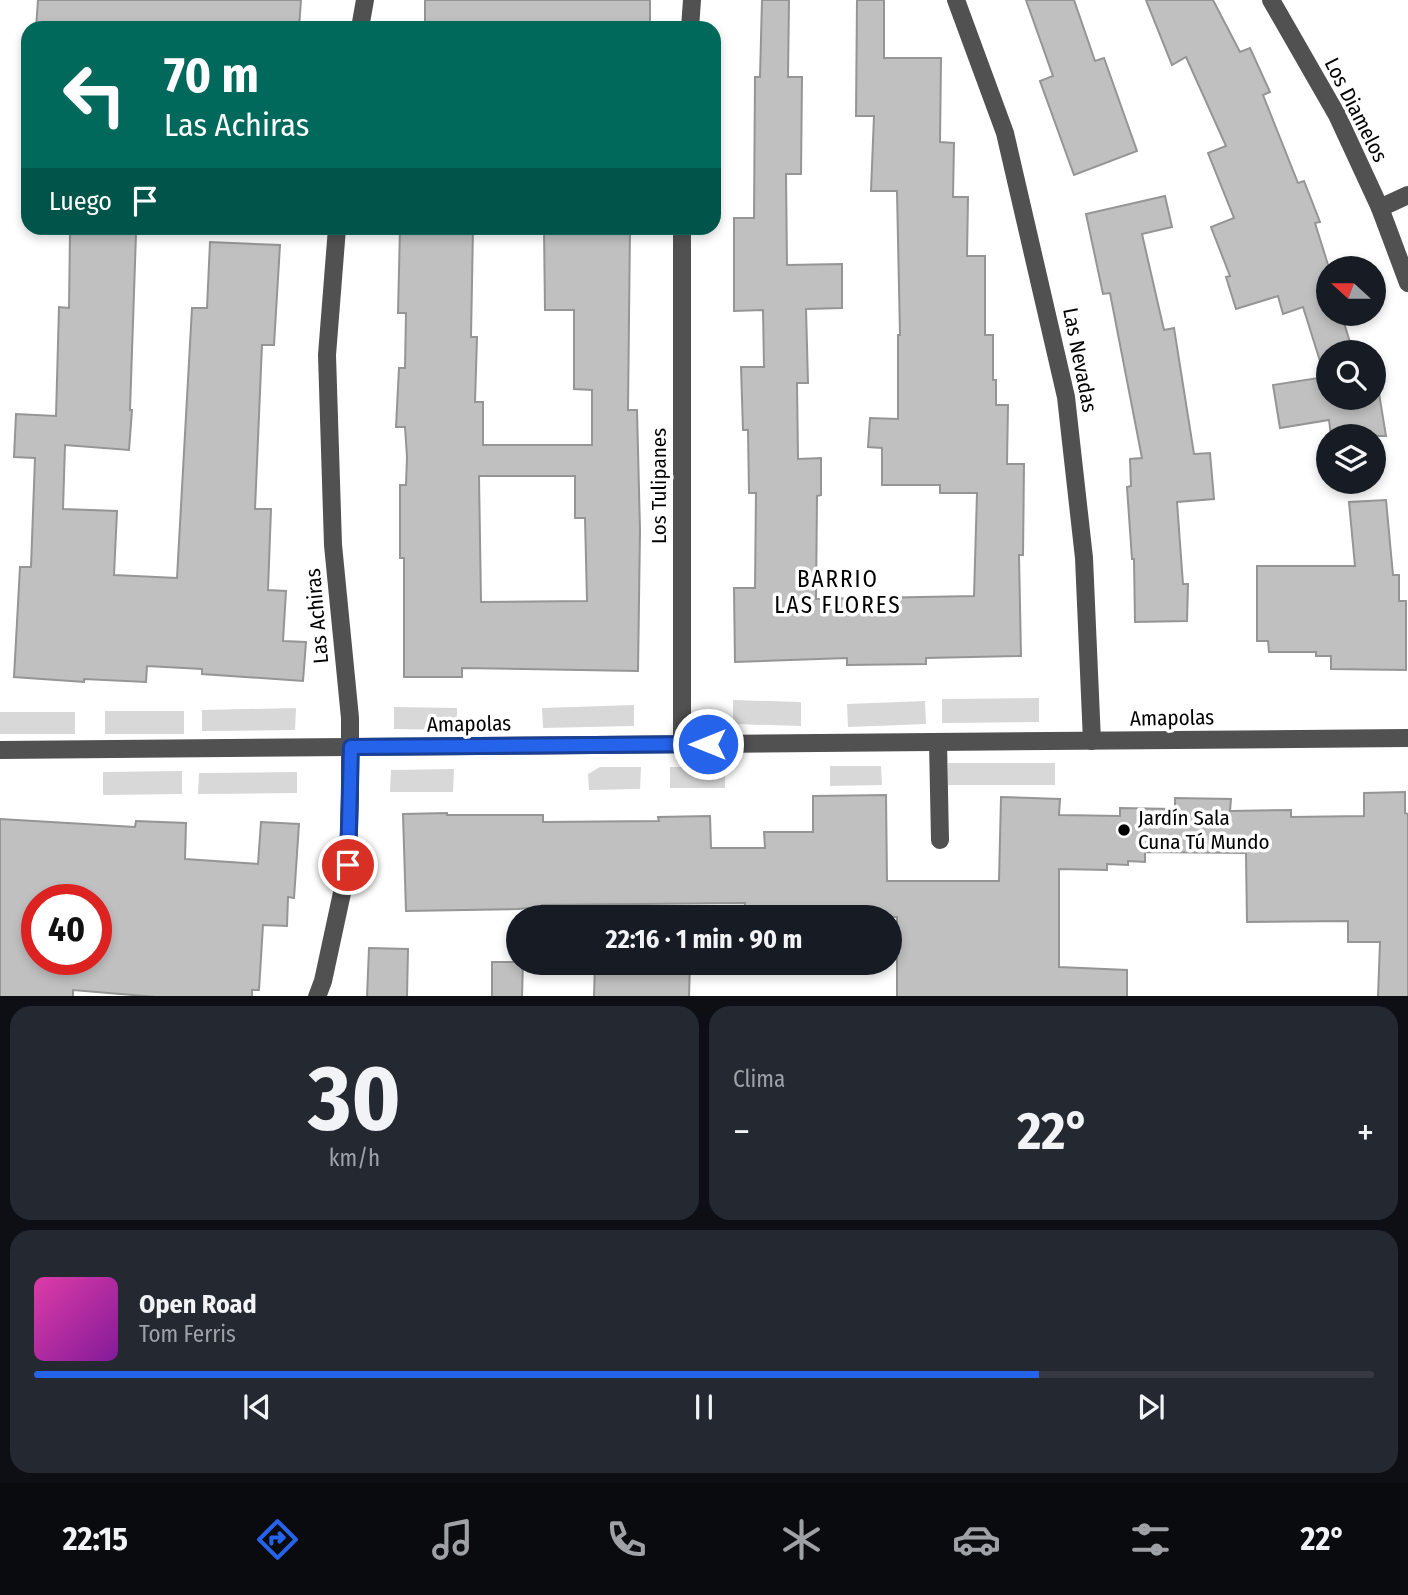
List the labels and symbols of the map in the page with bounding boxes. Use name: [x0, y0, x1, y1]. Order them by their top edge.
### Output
street label: Los Diamelos: [1319, 54, 1393, 167]
north arrow: [1316, 256, 1386, 326]
street label: Las Nevadas: [1057, 306, 1103, 415]
street label: Los Tulipanes: [646, 428, 672, 544]
district label: BARRIO LAS FLORES: [774, 565, 902, 619]
street label: Las Achiras: [300, 567, 334, 665]
street label: Amapolas: [1130, 704, 1214, 732]
position arrow: [671, 707, 745, 781]
street label: Amapolas: [427, 710, 511, 738]
place label: Jardín Sala Cuna Tú Mundo: [1138, 805, 1270, 855]
marker: Jardín Sala Cuna Tú Mundo: [1116, 822, 1132, 838]
pin: [318, 835, 378, 895]
speed limit sign: 40: [21, 884, 112, 975]

